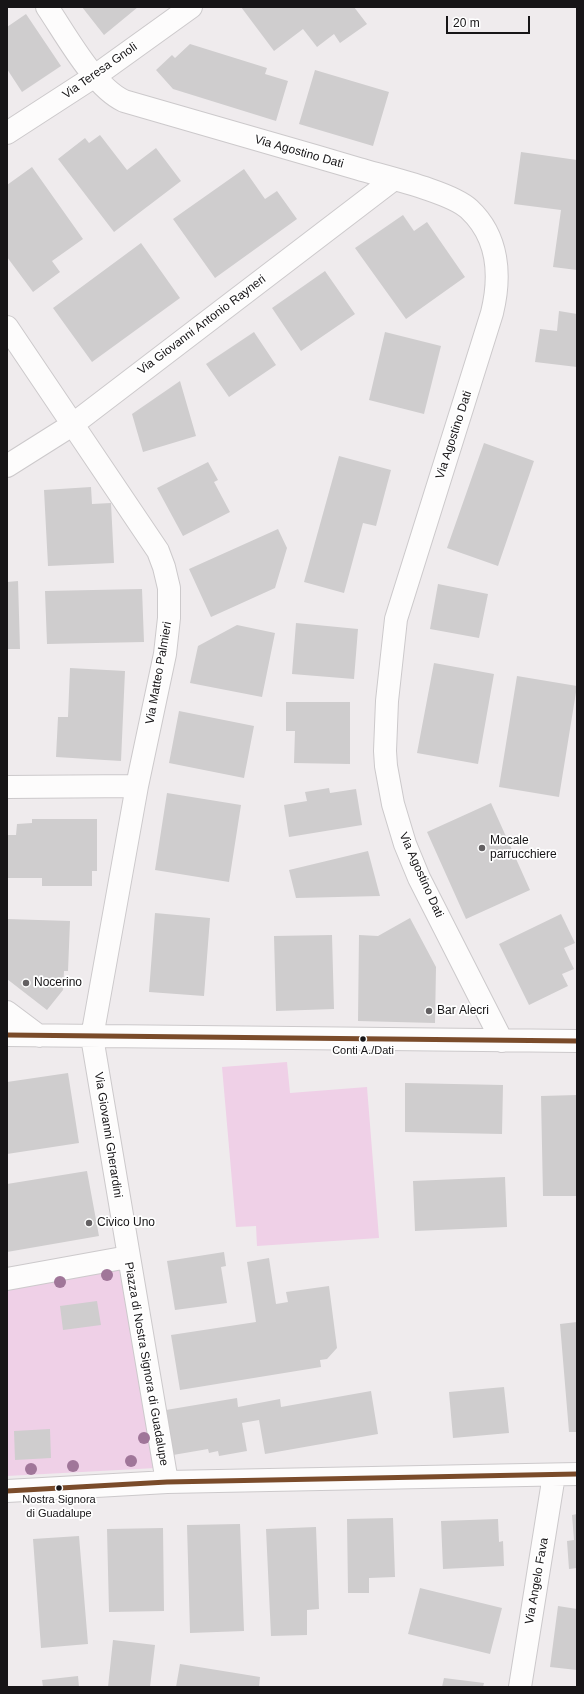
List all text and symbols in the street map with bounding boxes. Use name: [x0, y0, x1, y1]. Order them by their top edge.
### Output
scale bar: [448, 8, 532, 34]
text: 20 m: [453, 16, 480, 30]
street label: Via Teresa Gnoli: [60, 40, 140, 102]
street label: Via Agostino Dati: [253, 132, 345, 172]
street label: Via Giovanni Antonio Rayneri: [135, 272, 269, 378]
street label: Via Agostino Dati: [433, 389, 475, 481]
street label: Via Matteo Palmieri: [143, 621, 175, 725]
street label: Via Agostino Dati: [396, 830, 446, 920]
place label: Mocale parrucchiere: [490, 834, 557, 862]
marker: Mocale parrucchiere: [477, 843, 487, 853]
place label: Nocerino: [34, 976, 82, 990]
marker: Nocerino: [21, 978, 31, 988]
place label: Bar Alecri: [437, 1004, 489, 1018]
marker: Bar Alecri: [424, 1006, 434, 1016]
marker: Conti A./Dati: [358, 1034, 368, 1044]
place label: Conti A./Dati: [332, 1044, 394, 1058]
street label: Via Giovanni Gherardini: [91, 1071, 125, 1199]
place label: Civico Uno: [97, 1216, 155, 1230]
marker: Civico Uno: [84, 1218, 94, 1228]
street label: Piazza di Nostra Signora di Guadalupe: [121, 1261, 171, 1467]
marker: Nostra Signora di Guadalupe: [54, 1483, 64, 1493]
place label: Nostra Signora di Guadalupe: [22, 1493, 96, 1519]
street label: Via Angelo Fava: [522, 1536, 552, 1626]

